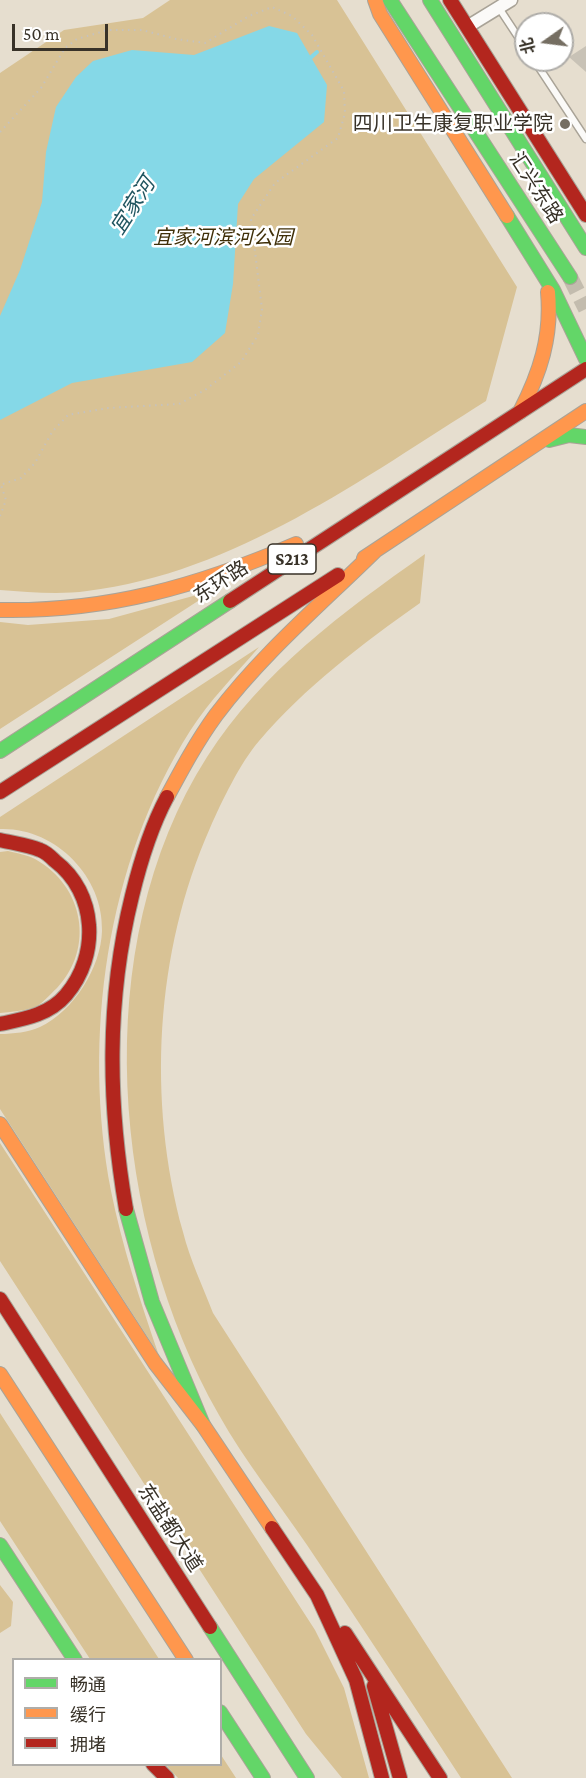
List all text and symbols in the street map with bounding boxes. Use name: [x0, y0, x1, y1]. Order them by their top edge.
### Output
scale bar: [15, 12, 111, 50]
north arrow: [514, 12, 574, 72]
text: 50 m: [23, 24, 60, 44]
text: 北: [518, 36, 538, 56]
place label: 四川卫生康复职业学院: [353, 112, 553, 136]
marker: 四川卫生康复职业学院: [558, 117, 572, 131]
street label: 汇兴东路: [504, 148, 568, 228]
water label: 宜家河: [105, 173, 161, 239]
park label: 宜家河滨河公园: [153, 226, 293, 250]
road number: S213: [268, 544, 316, 574]
street label: 东环路: [189, 556, 253, 608]
street label: 东盐都大道: [133, 1480, 207, 1576]
legend: [12, 1658, 222, 1766]
text: 畅通: [70, 1675, 106, 1695]
text: 缓行: [70, 1705, 106, 1725]
text: 拥堵: [70, 1735, 106, 1755]

